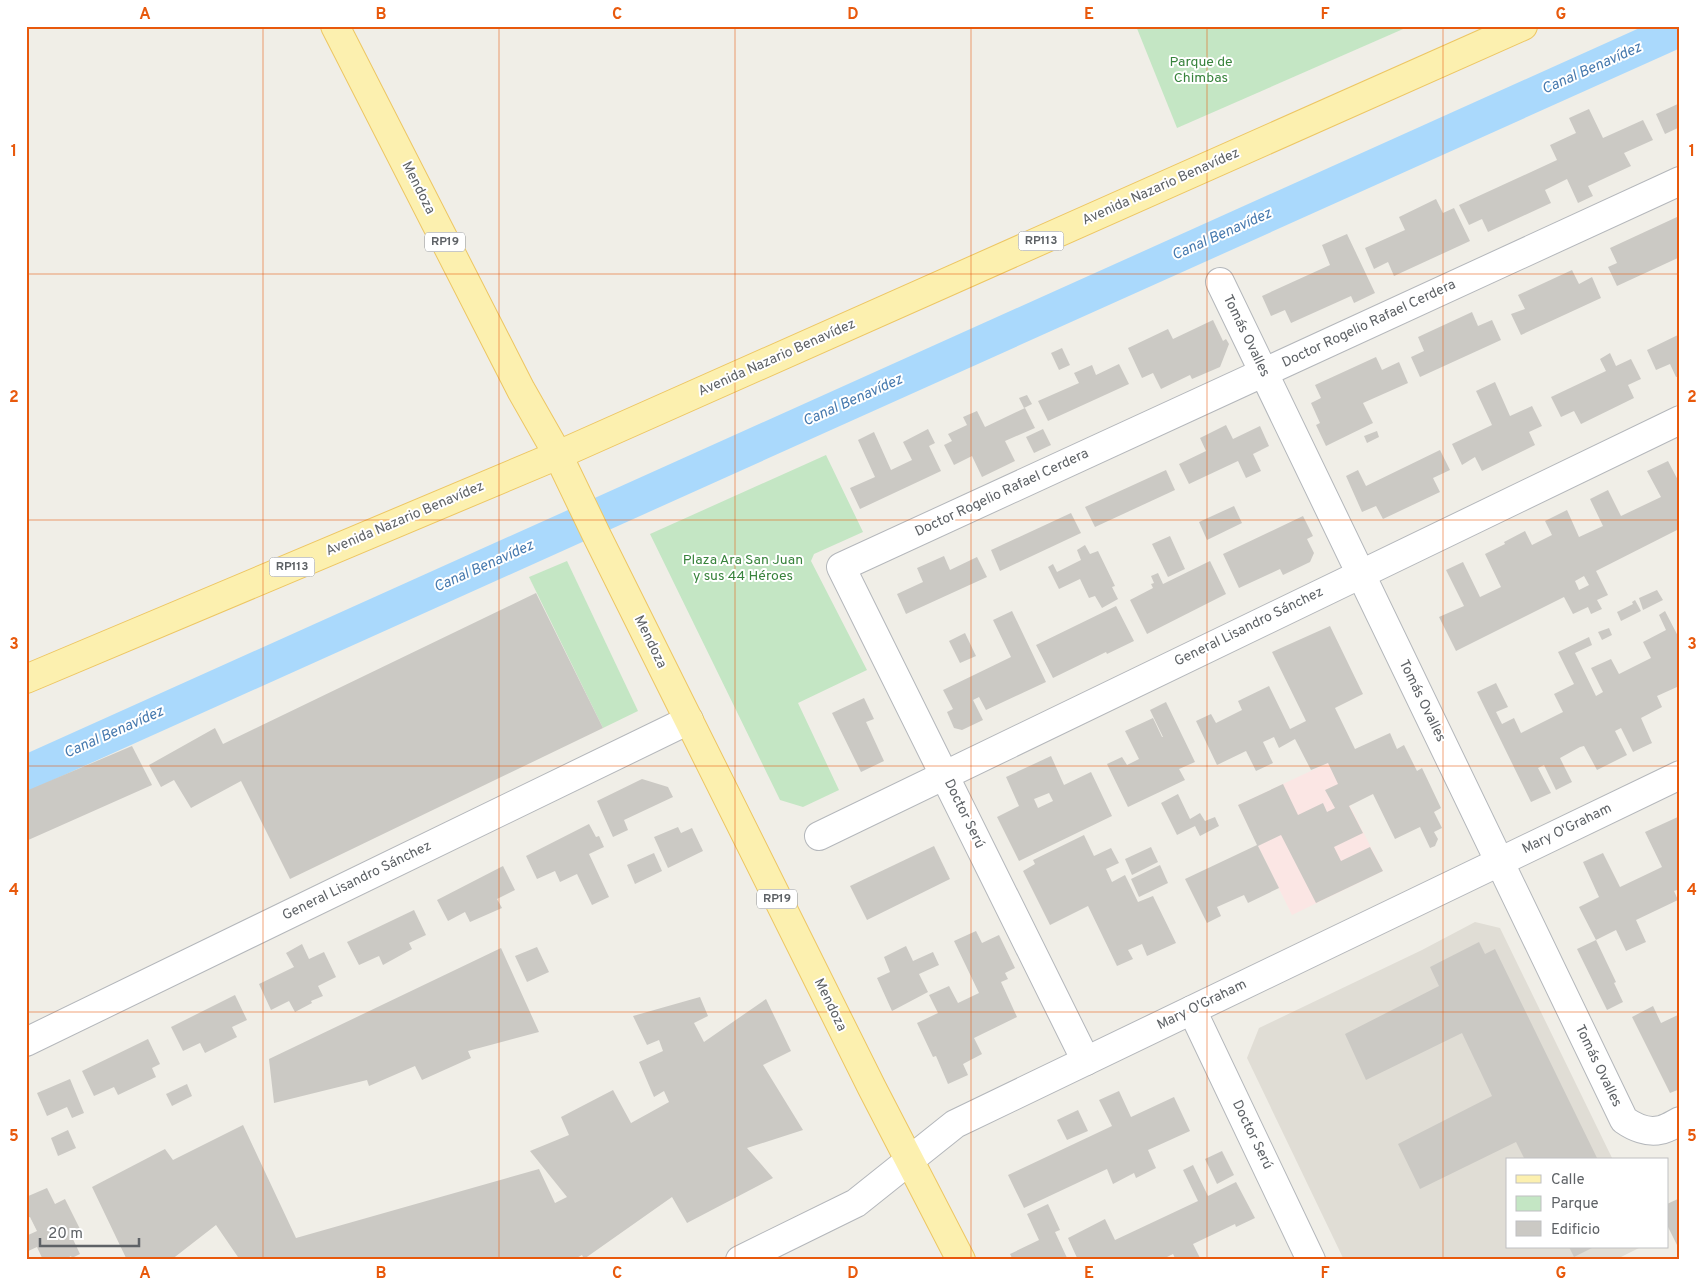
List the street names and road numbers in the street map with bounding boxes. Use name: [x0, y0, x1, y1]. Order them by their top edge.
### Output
street label: Avenida Nazario Benavídez: [1080, 145, 1242, 229]
street label: Mendoza: [397, 159, 439, 217]
road number: RP19: [425, 232, 465, 252]
road number: RP113: [1018, 232, 1064, 250]
street label: Doctor Rogelio Rafael Cerdera: [1279, 276, 1459, 372]
street label: Tomás Ovalles: [1219, 292, 1273, 380]
street label: Avenida Nazario Benavídez: [696, 316, 858, 400]
street label: Doctor Rogelio Rafael Cerdera: [912, 445, 1092, 541]
street label: Avenida Nazario Benavídez: [323, 478, 487, 560]
road number: RP113: [270, 558, 314, 576]
street label: General Lisandro Sánchez: [1172, 584, 1326, 670]
street label: Mendoza: [630, 613, 670, 671]
street label: Tomás Ovalles: [1395, 657, 1449, 745]
street label: Doctor Serú: [940, 777, 988, 851]
street label: Mary O'Graham: [1520, 800, 1614, 858]
street label: General Lisandro Sánchez: [280, 838, 434, 924]
road number: RP19: [757, 890, 797, 909]
street label: Mendoza: [810, 976, 850, 1034]
street label: Mary O'Graham: [1155, 976, 1249, 1034]
street label: Tomás Ovalles: [1571, 1022, 1625, 1110]
street label: Doctor Serú: [1228, 1098, 1276, 1172]

